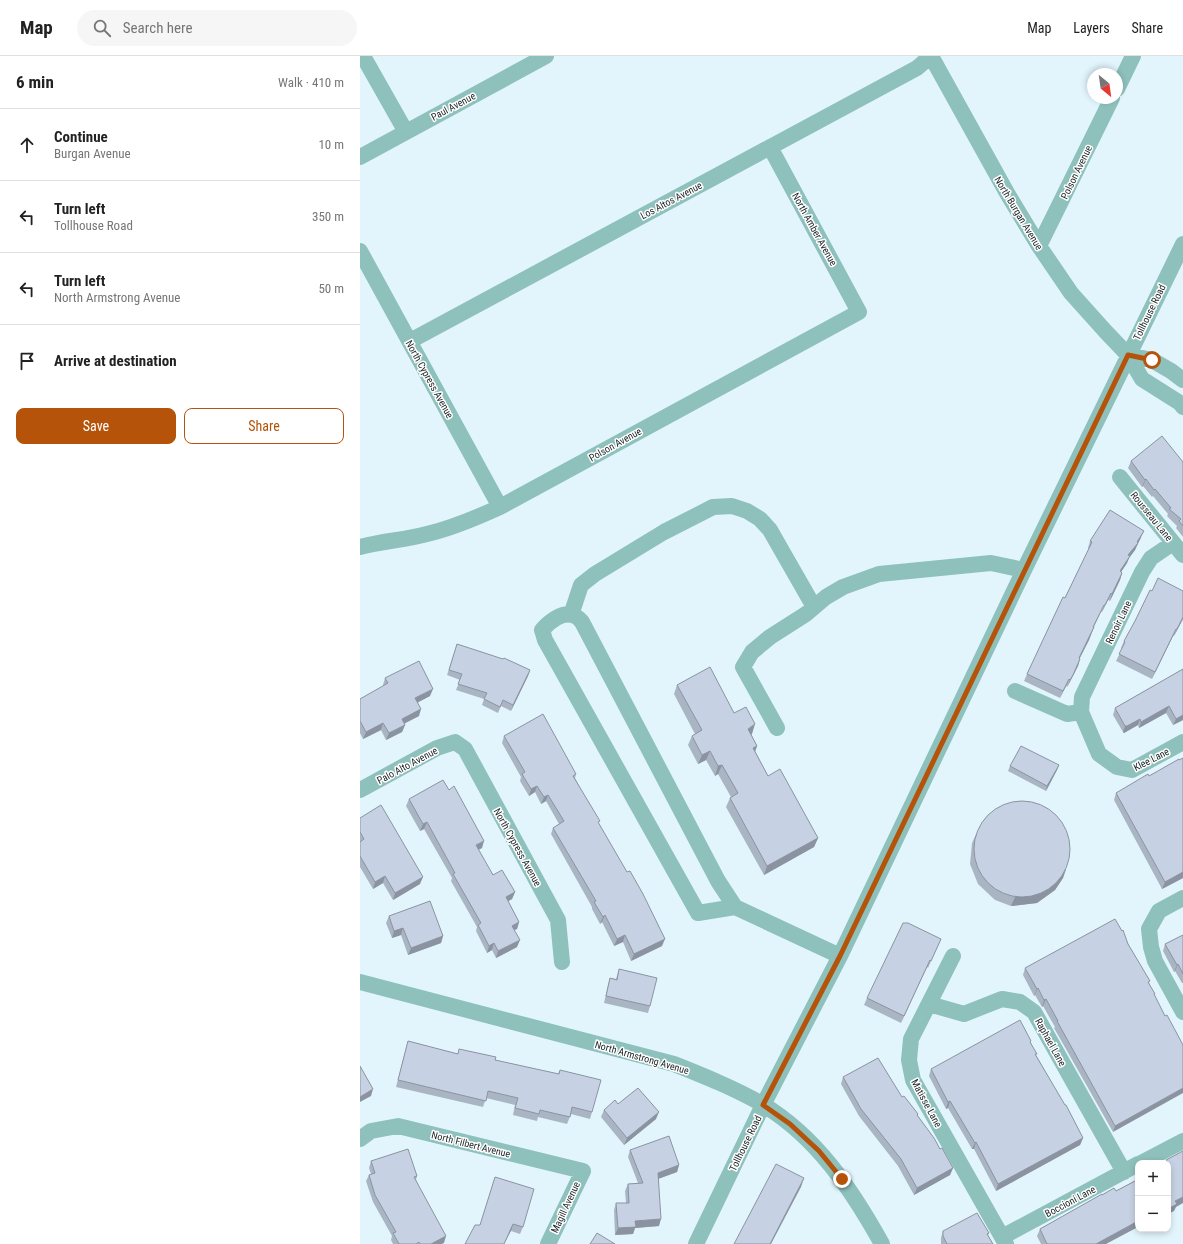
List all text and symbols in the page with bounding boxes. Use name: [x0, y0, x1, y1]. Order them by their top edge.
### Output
search box: [77, 10, 357, 46]
text: Map: [20, 16, 53, 39]
icon: search: [91, 17, 113, 39]
text: Search here: [123, 19, 193, 37]
text: Map: [1027, 20, 1051, 36]
text: Layers: [1073, 20, 1110, 36]
text: Share: [1132, 20, 1163, 36]
north arrow: [1087, 68, 1123, 104]
text: 6 min: [16, 72, 54, 92]
text: Walk · 410 m: [278, 75, 344, 90]
street label: Paul Avenue: [429, 90, 477, 123]
text: Continue: [54, 128, 108, 146]
icon: ahead: [16, 134, 38, 156]
text: 10 m: [318, 137, 344, 152]
street label: Polson Avenue: [1059, 143, 1094, 201]
text: Burgan Avenue: [54, 146, 131, 161]
street label: North Burgan Avenue: [992, 175, 1045, 252]
street label: Los Altos Avenue: [639, 179, 704, 221]
street label: North Amber Avenue: [790, 191, 839, 268]
text: Turn left: [54, 200, 105, 218]
icon: left: [16, 206, 38, 228]
text: 350 m: [312, 209, 344, 224]
text: Tollhouse Road: [54, 218, 133, 233]
text: Turn left: [54, 272, 105, 290]
icon: left: [16, 278, 38, 300]
text: 50 m: [318, 281, 344, 296]
street label: Tollhouse Road: [1131, 283, 1168, 342]
text: North Armstrong Avenue: [54, 290, 180, 305]
street label: North Cypress Avenue: [404, 338, 456, 420]
icon: arrive: [16, 350, 38, 372]
route start: [1143, 351, 1161, 369]
text: Arrive at destination: [54, 352, 177, 370]
button: Save: [16, 408, 176, 444]
button: Share: [184, 408, 344, 444]
street label: Polson Avenue: [587, 425, 644, 463]
street label: Rousseau Lane: [1128, 490, 1175, 543]
street label: Renoir Lane: [1103, 599, 1134, 646]
street label: Palo Alto Avenue: [375, 745, 440, 786]
street label: Klee Lane: [1132, 746, 1171, 773]
street label: North Cypress Avenue: [492, 806, 544, 888]
street label: Raphael Lane: [1033, 1016, 1068, 1068]
street label: North Armstrong Avenue: [594, 1039, 690, 1076]
street label: Matisse Lane: [909, 1077, 944, 1129]
street label: Tollhouse Road: [727, 1114, 764, 1173]
street label: North Filbert Avenue: [430, 1129, 512, 1160]
map controls: [1135, 1160, 1171, 1232]
button: +: [1135, 1160, 1171, 1196]
route end: [833, 1170, 851, 1188]
street label: Magill Avenue: [549, 1180, 582, 1235]
street label: Boccioni Lane: [1043, 1183, 1098, 1219]
button: −: [1135, 1196, 1171, 1232]

